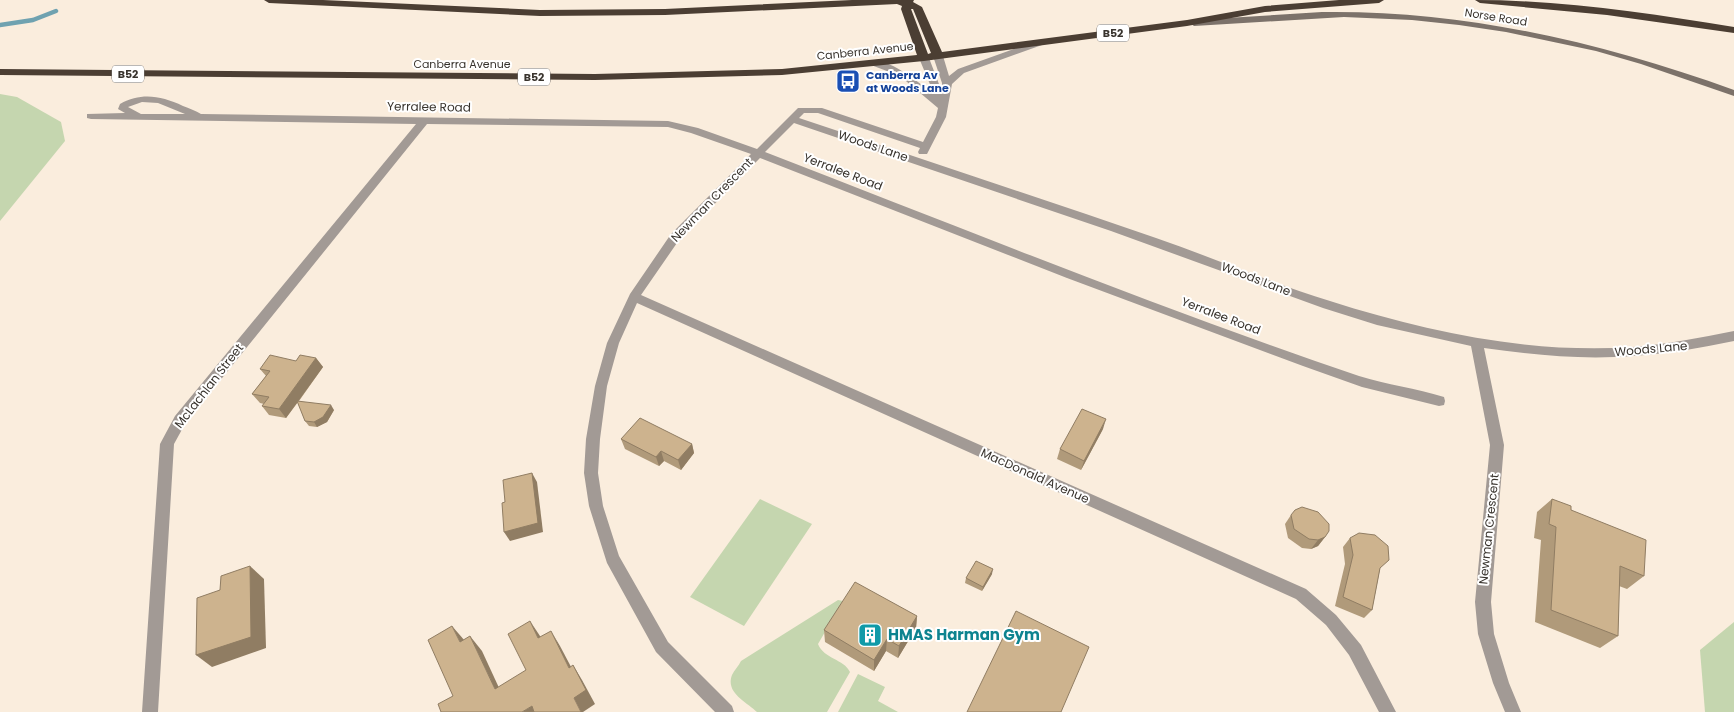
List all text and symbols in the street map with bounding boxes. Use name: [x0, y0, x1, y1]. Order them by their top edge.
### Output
street label: Norse Road: [1464, 4, 1528, 30]
road number: B52: [1097, 24, 1129, 42]
street label: Canberra Avenue: [816, 38, 914, 64]
street label: Canberra Avenue: [413, 56, 511, 72]
road number: B52: [112, 66, 144, 82]
place label: Canberra Av at Woods Lane: [866, 67, 949, 96]
road number: B52: [518, 68, 550, 86]
bus stop icon: Canberra Av at Woods Lane: [835, 68, 861, 94]
street label: Yerralee Road: [387, 97, 471, 116]
street label: Woods Lane: [836, 126, 910, 165]
street label: Yerralee Road: [801, 149, 885, 194]
street label: Newman Crescent: [667, 154, 756, 246]
street label: Woods Lane: [1219, 258, 1293, 300]
street label: Yerralee Road: [1179, 293, 1263, 338]
street label: Woods Lane: [1614, 337, 1688, 360]
street label: McLachlan Street: [170, 340, 247, 431]
street label: MacDonald Avenue: [978, 444, 1092, 507]
street label: Newman Crescent: [1474, 473, 1503, 585]
building icon: HMAS Harman Gym: [857, 622, 883, 648]
place label: HMAS Harman Gym: [888, 624, 1040, 645]

